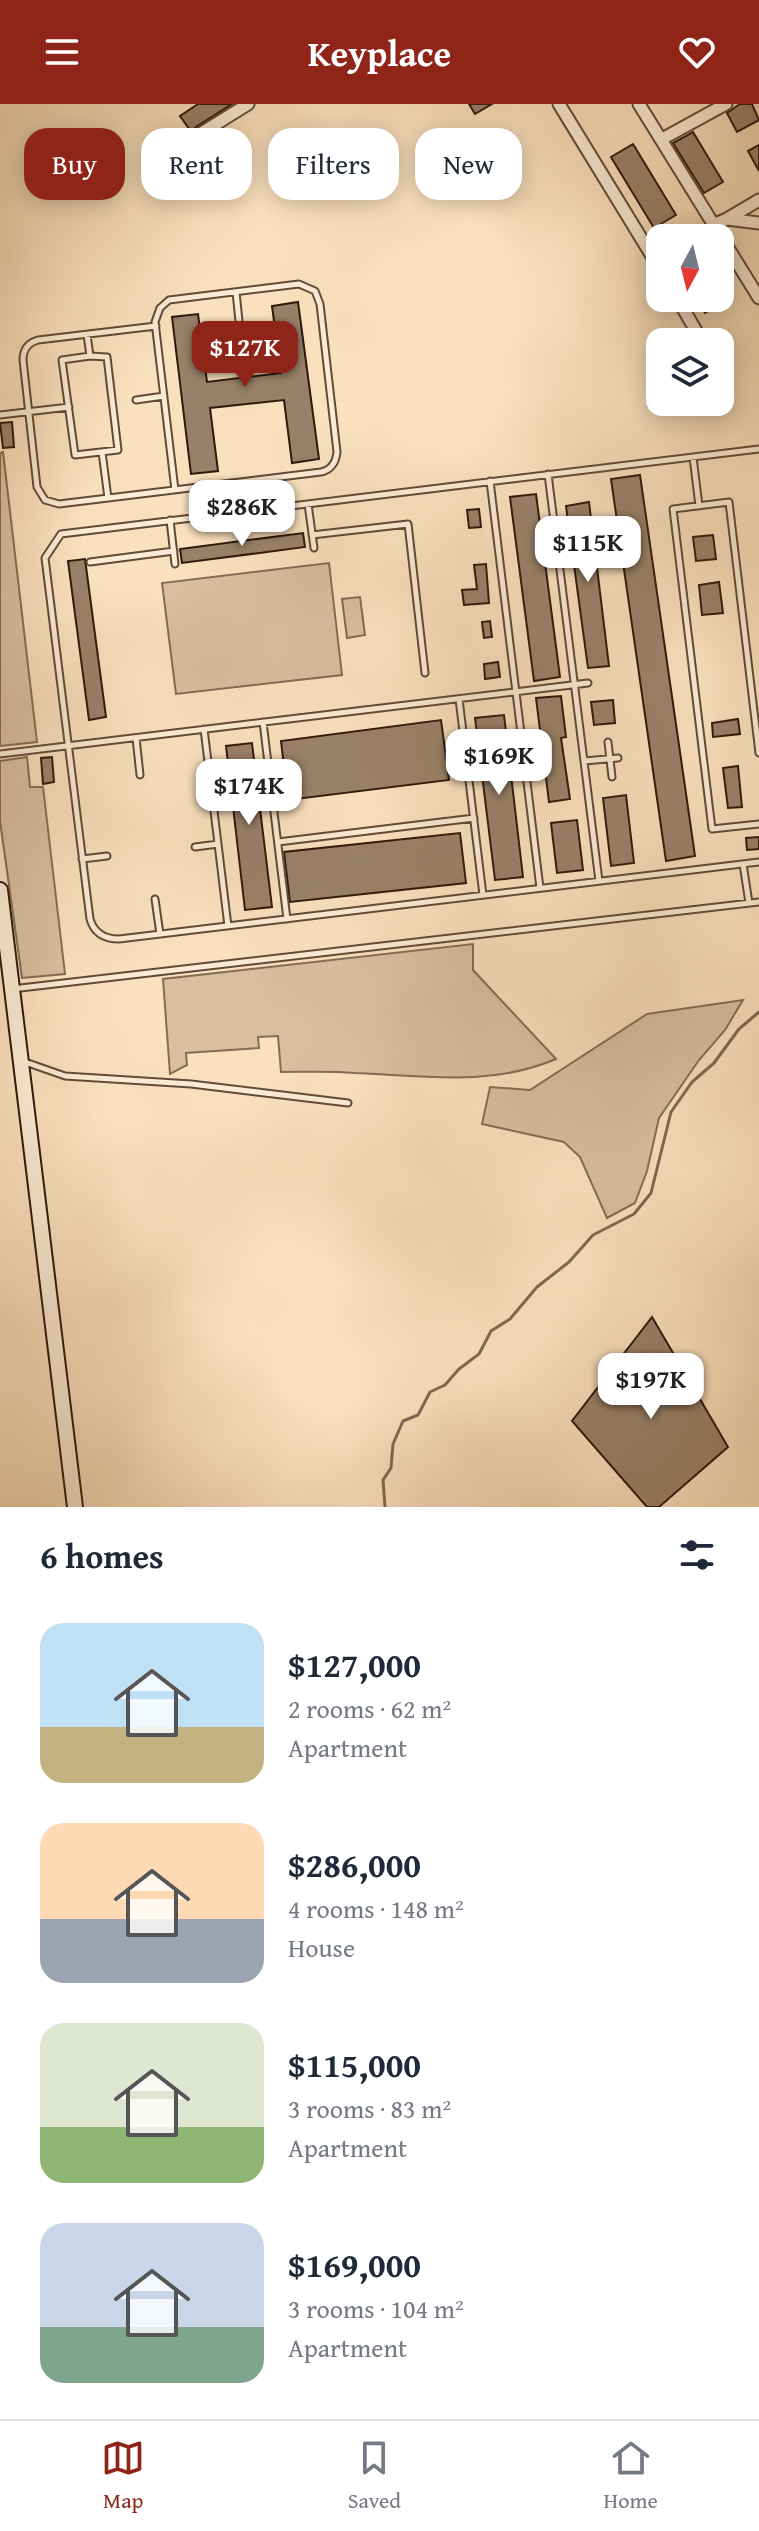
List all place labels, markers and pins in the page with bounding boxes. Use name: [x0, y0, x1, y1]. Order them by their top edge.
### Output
pin: $127K: [189, 321, 301, 389]
pin: $286K: [186, 480, 298, 548]
pin: $115K: [532, 516, 644, 584]
pin: $169K: [443, 729, 555, 797]
pin: $174K: [193, 759, 305, 827]
pin: $197K: [595, 1353, 707, 1421]

